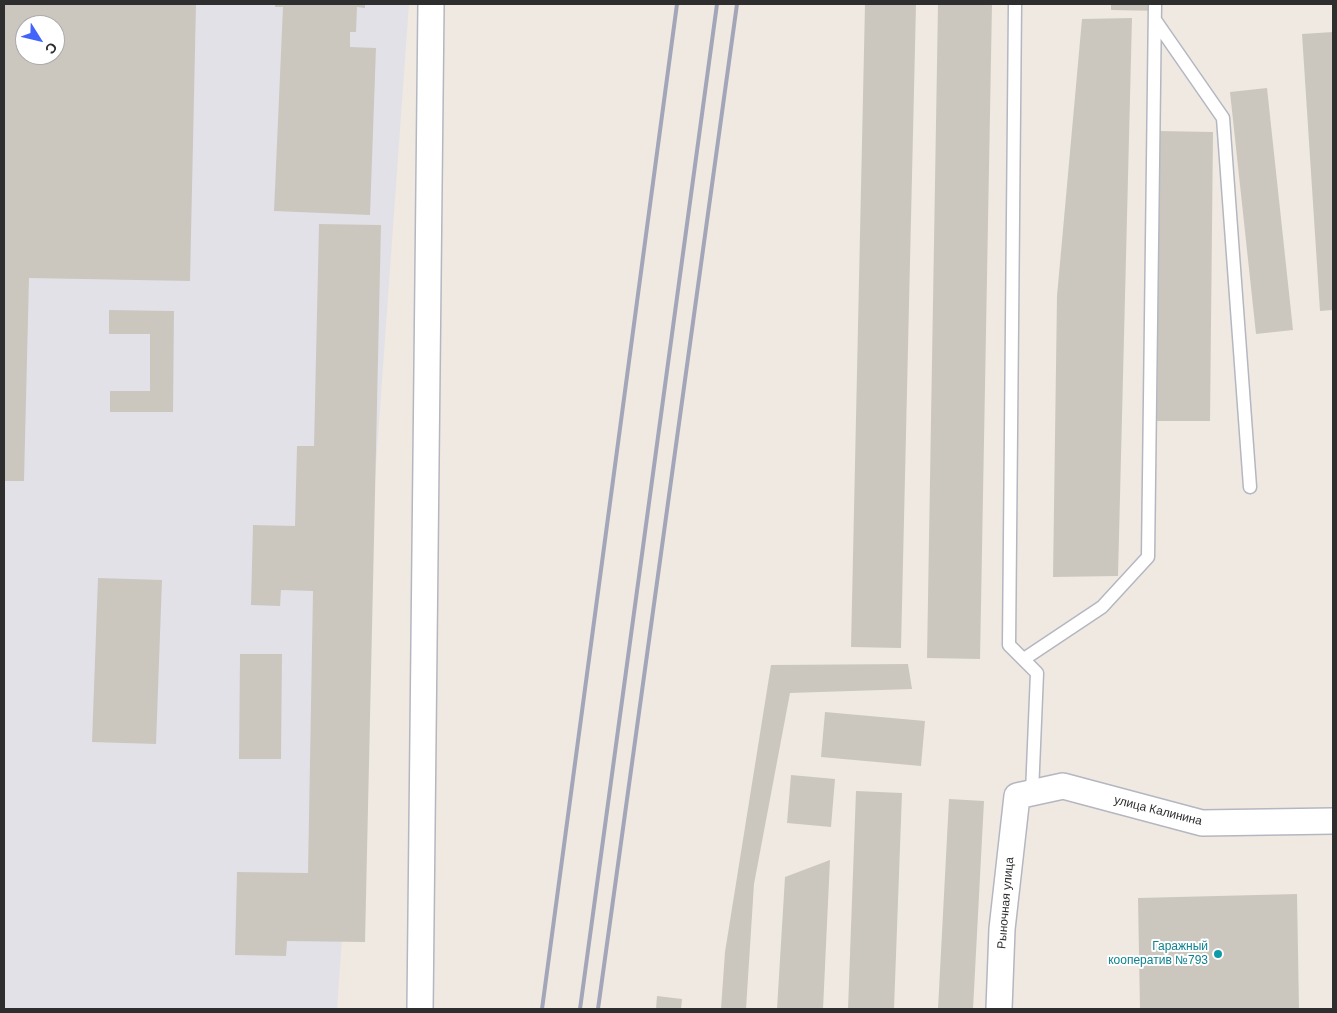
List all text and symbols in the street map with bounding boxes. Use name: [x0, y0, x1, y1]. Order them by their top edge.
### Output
north arrow: [15, 15, 65, 65]
text: С: [42, 39, 61, 57]
street label: улица Калинина: [1112, 793, 1204, 829]
street label: Рыночная улица: [995, 857, 1017, 949]
place label: Гаражный кооператив №793: [1108, 940, 1208, 968]
marker: Гаражный кооператив №793: [1212, 948, 1224, 960]

